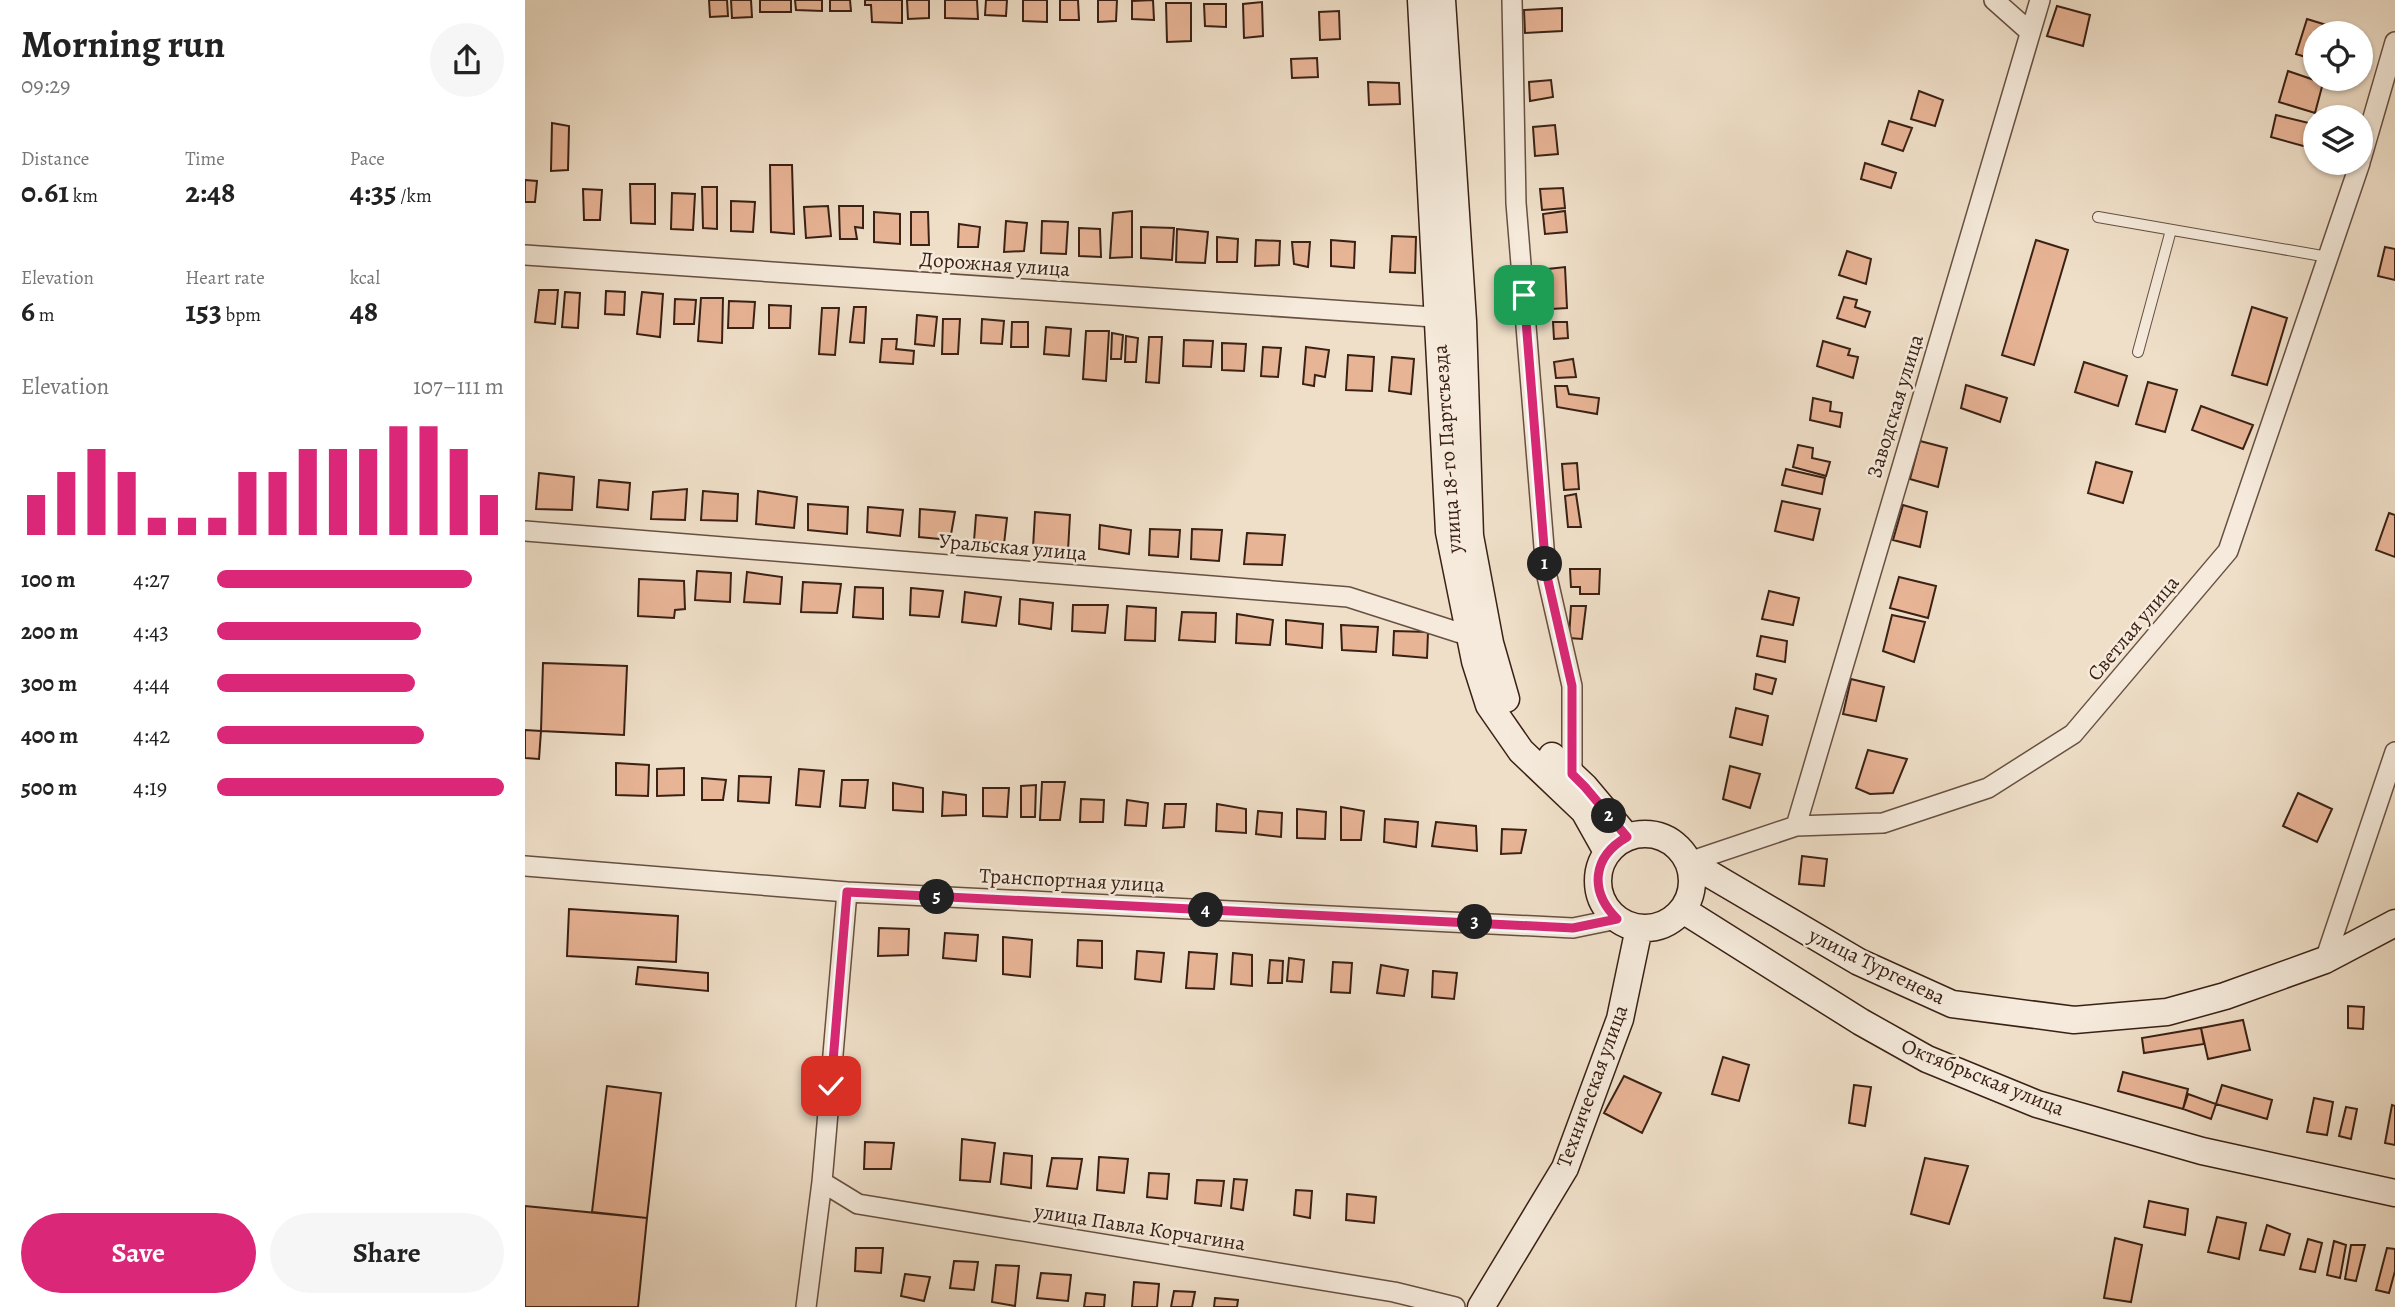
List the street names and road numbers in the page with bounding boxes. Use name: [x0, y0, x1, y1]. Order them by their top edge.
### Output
street label: Дорожная улица: [919, 245, 1072, 283]
street label: Заводская улица: [1860, 330, 1930, 481]
street label: улица 18-го Партсъезда: [1426, 343, 1468, 555]
street label: Уральская улица: [938, 527, 1089, 567]
street label: Светлая улица: [2081, 569, 2186, 687]
street label: Транспортная улица: [979, 861, 1166, 899]
street label: улица Тургенева: [1803, 920, 1950, 1011]
street label: Техническая улица: [1550, 1001, 1635, 1171]
street label: Октябрьская улица: [1897, 1032, 2069, 1123]
street label: улица Павла Корчагина: [1031, 1196, 1248, 1258]

